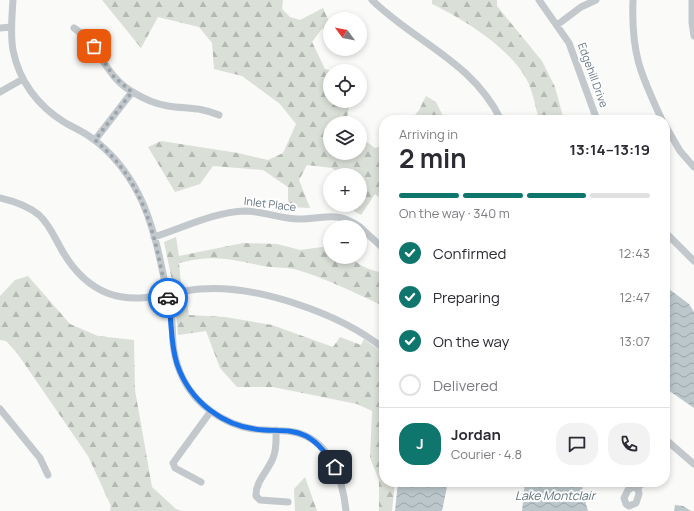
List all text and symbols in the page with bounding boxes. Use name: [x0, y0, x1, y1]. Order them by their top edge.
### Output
north arrow: [323, 12, 367, 56]
map controls: [323, 12, 367, 264]
pin: [77, 29, 111, 63]
icon: bag: [83, 35, 105, 57]
street label: Edgehill Drive: [575, 40, 612, 110]
button: locate: [323, 64, 367, 108]
button: layers: [323, 116, 367, 160]
text: Arriving in: [399, 125, 458, 143]
text: 13:14–13:19: [570, 139, 650, 160]
text: 2 min: [399, 140, 467, 176]
button: +: [323, 168, 367, 212]
street label: Inlet Place: [243, 193, 298, 214]
text: On the way · 340 m: [399, 204, 510, 222]
button: −: [323, 220, 367, 264]
icon: check: [399, 242, 421, 264]
text: Confirmed: [433, 243, 506, 264]
text: 12:43: [619, 244, 650, 262]
courier: [148, 278, 188, 318]
icon: check: [399, 286, 421, 308]
icon: car: [157, 287, 179, 309]
text: Preparing: [433, 287, 500, 308]
text: 12:47: [619, 288, 650, 306]
icon: check: [399, 330, 421, 352]
text: On the way: [433, 331, 509, 352]
text: 13:07: [619, 332, 650, 350]
text: Delivered: [433, 375, 498, 396]
button: chat: [556, 423, 598, 465]
button: phone: [608, 423, 650, 465]
text: Jordan: [451, 424, 501, 445]
text: J: [416, 433, 424, 454]
text: Courier · 4.8: [451, 445, 522, 463]
pin: [318, 450, 352, 484]
icon: home: [324, 456, 346, 478]
water label: Lake Montclair: [515, 487, 597, 504]

